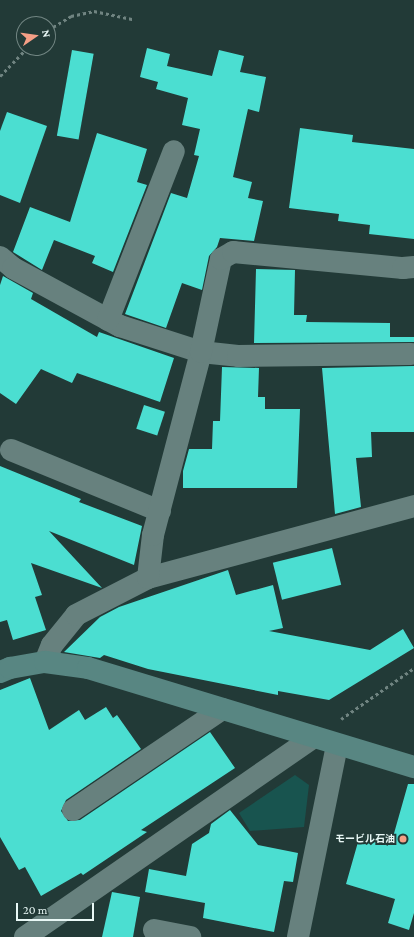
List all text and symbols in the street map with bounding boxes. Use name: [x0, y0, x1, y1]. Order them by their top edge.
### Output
north arrow: [16, 16, 56, 56]
text: N: [40, 29, 53, 39]
place label: モービル石油: [335, 833, 395, 845]
marker: モービル石油: [398, 834, 408, 844]
scale bar: [18, 895, 96, 921]
text: 20 m: [23, 903, 47, 917]

